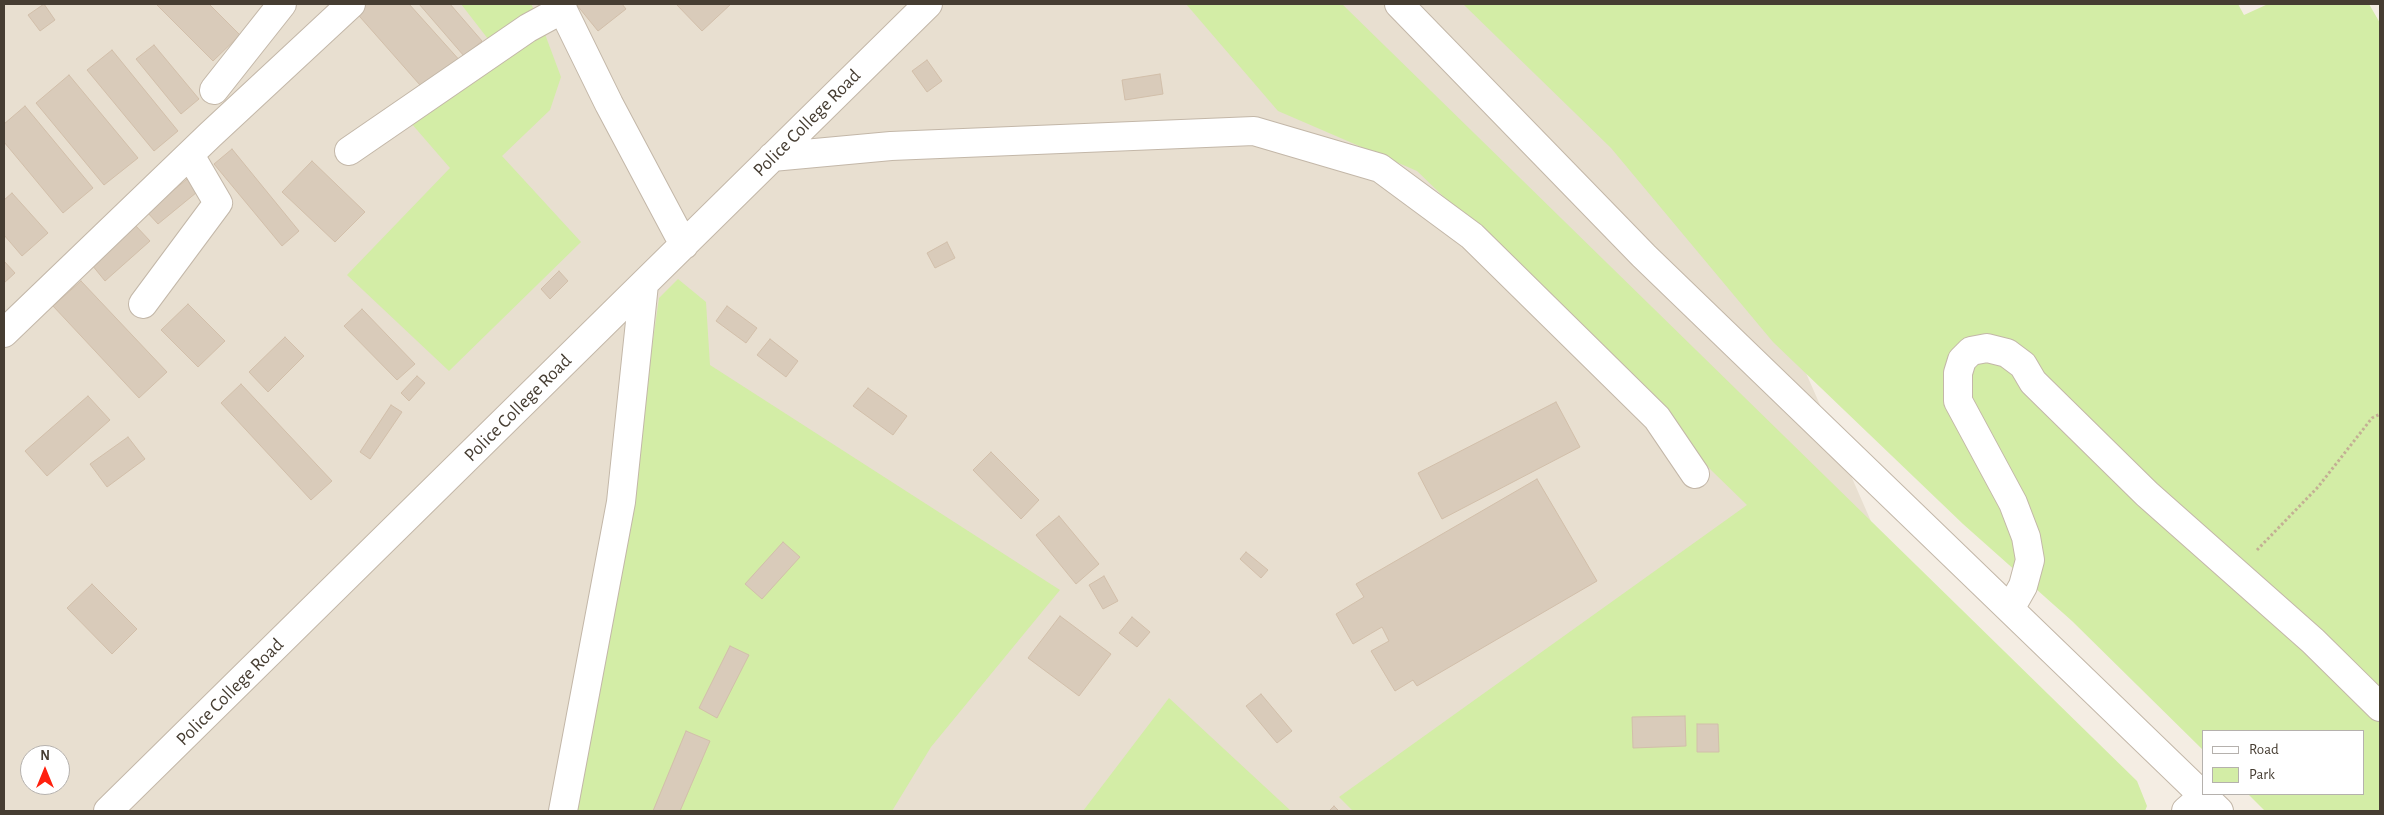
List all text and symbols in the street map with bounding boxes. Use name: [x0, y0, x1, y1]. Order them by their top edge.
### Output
street label: Police College Road: [749, 65, 865, 181]
street label: Police College Road: [460, 350, 576, 466]
street label: Police College Road: [172, 634, 288, 750]
legend: [2202, 730, 2364, 795]
text: Road: [2249, 742, 2279, 757]
north arrow: [20, 745, 70, 795]
text: N: [40, 749, 50, 763]
text: Park: [2249, 767, 2275, 782]

